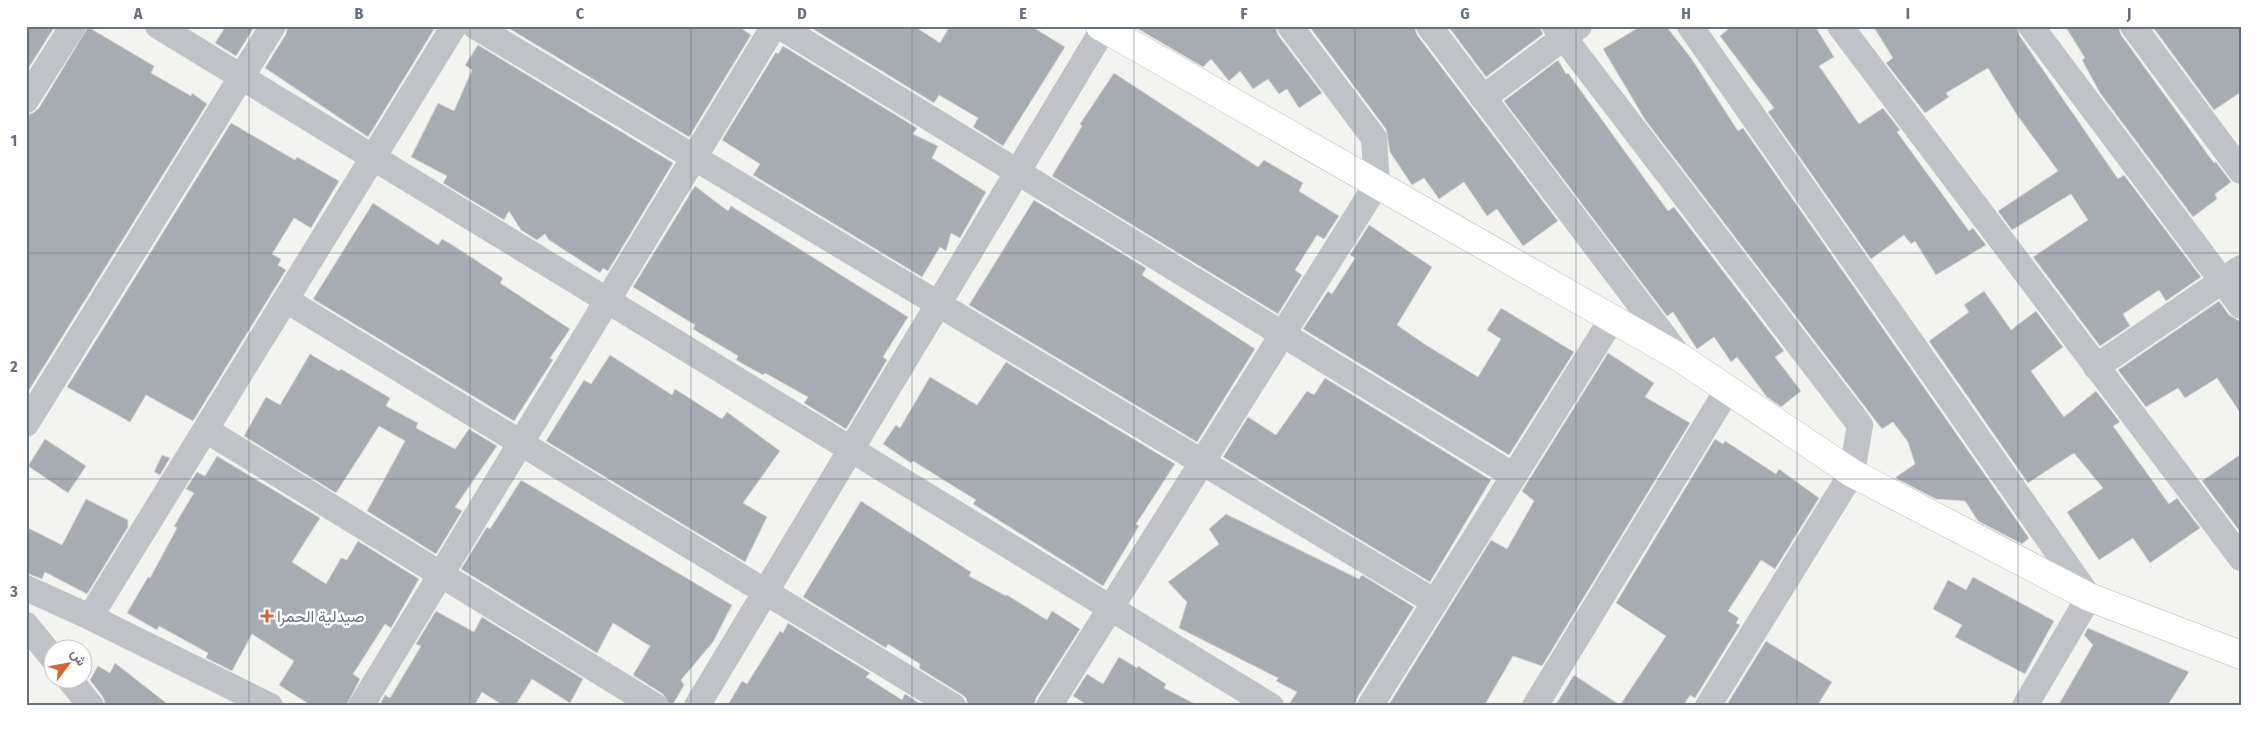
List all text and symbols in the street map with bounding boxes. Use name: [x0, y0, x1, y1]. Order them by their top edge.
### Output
text: A: [133, 4, 143, 23]
text: B: [355, 4, 364, 23]
text: C: [576, 4, 585, 23]
text: D: [797, 4, 807, 23]
text: E: [1019, 4, 1027, 23]
text: F: [1240, 4, 1248, 23]
text: G: [1460, 4, 1470, 23]
text: H: [1681, 4, 1691, 23]
text: I: [1906, 4, 1910, 23]
text: J: [2126, 4, 2131, 23]
text: 1: [11, 131, 17, 150]
text: 2: [9, 357, 18, 376]
text: 3: [9, 582, 18, 601]
place label: صيدلية الحمرا: [277, 607, 364, 627]
marker: صيدلية الحمرا: [261, 610, 273, 622]
north arrow: [42, 640, 92, 690]
text: ش: [67, 646, 90, 669]

